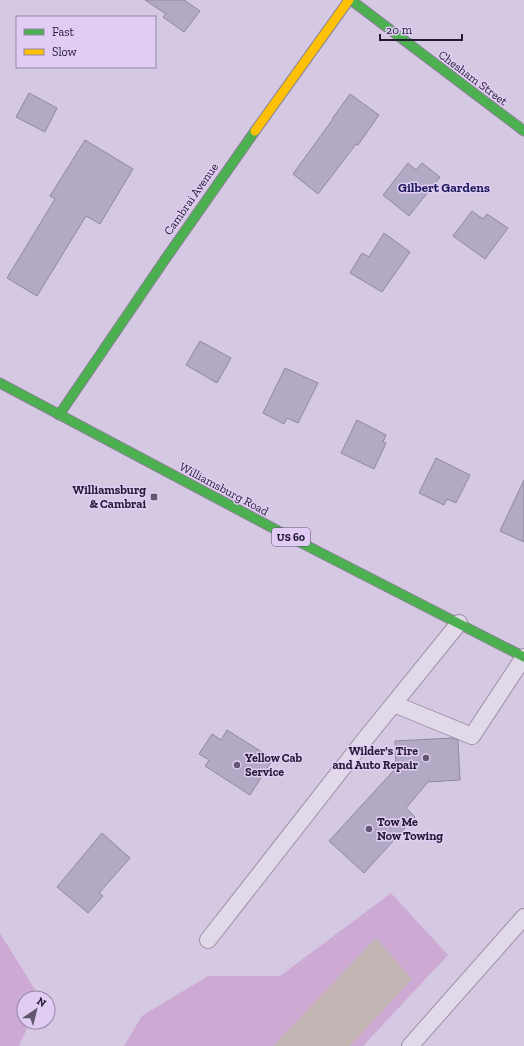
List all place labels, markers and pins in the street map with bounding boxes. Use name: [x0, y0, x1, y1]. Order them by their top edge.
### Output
place label: Williamsburg & Cambrai: [73, 483, 146, 511]
marker: Williamsburg & Cambrai: [149, 492, 159, 502]
place label: Wilder's Tire and Auto Repair: [333, 744, 419, 772]
place label: Yellow Cab Service: [245, 751, 303, 779]
marker: Wilder's Tire and Auto Repair: [421, 753, 431, 763]
marker: Yellow Cab Service: [232, 760, 242, 770]
place label: Tow Me Now Towing: [377, 815, 443, 843]
marker: Tow Me Now Towing: [364, 824, 374, 834]

